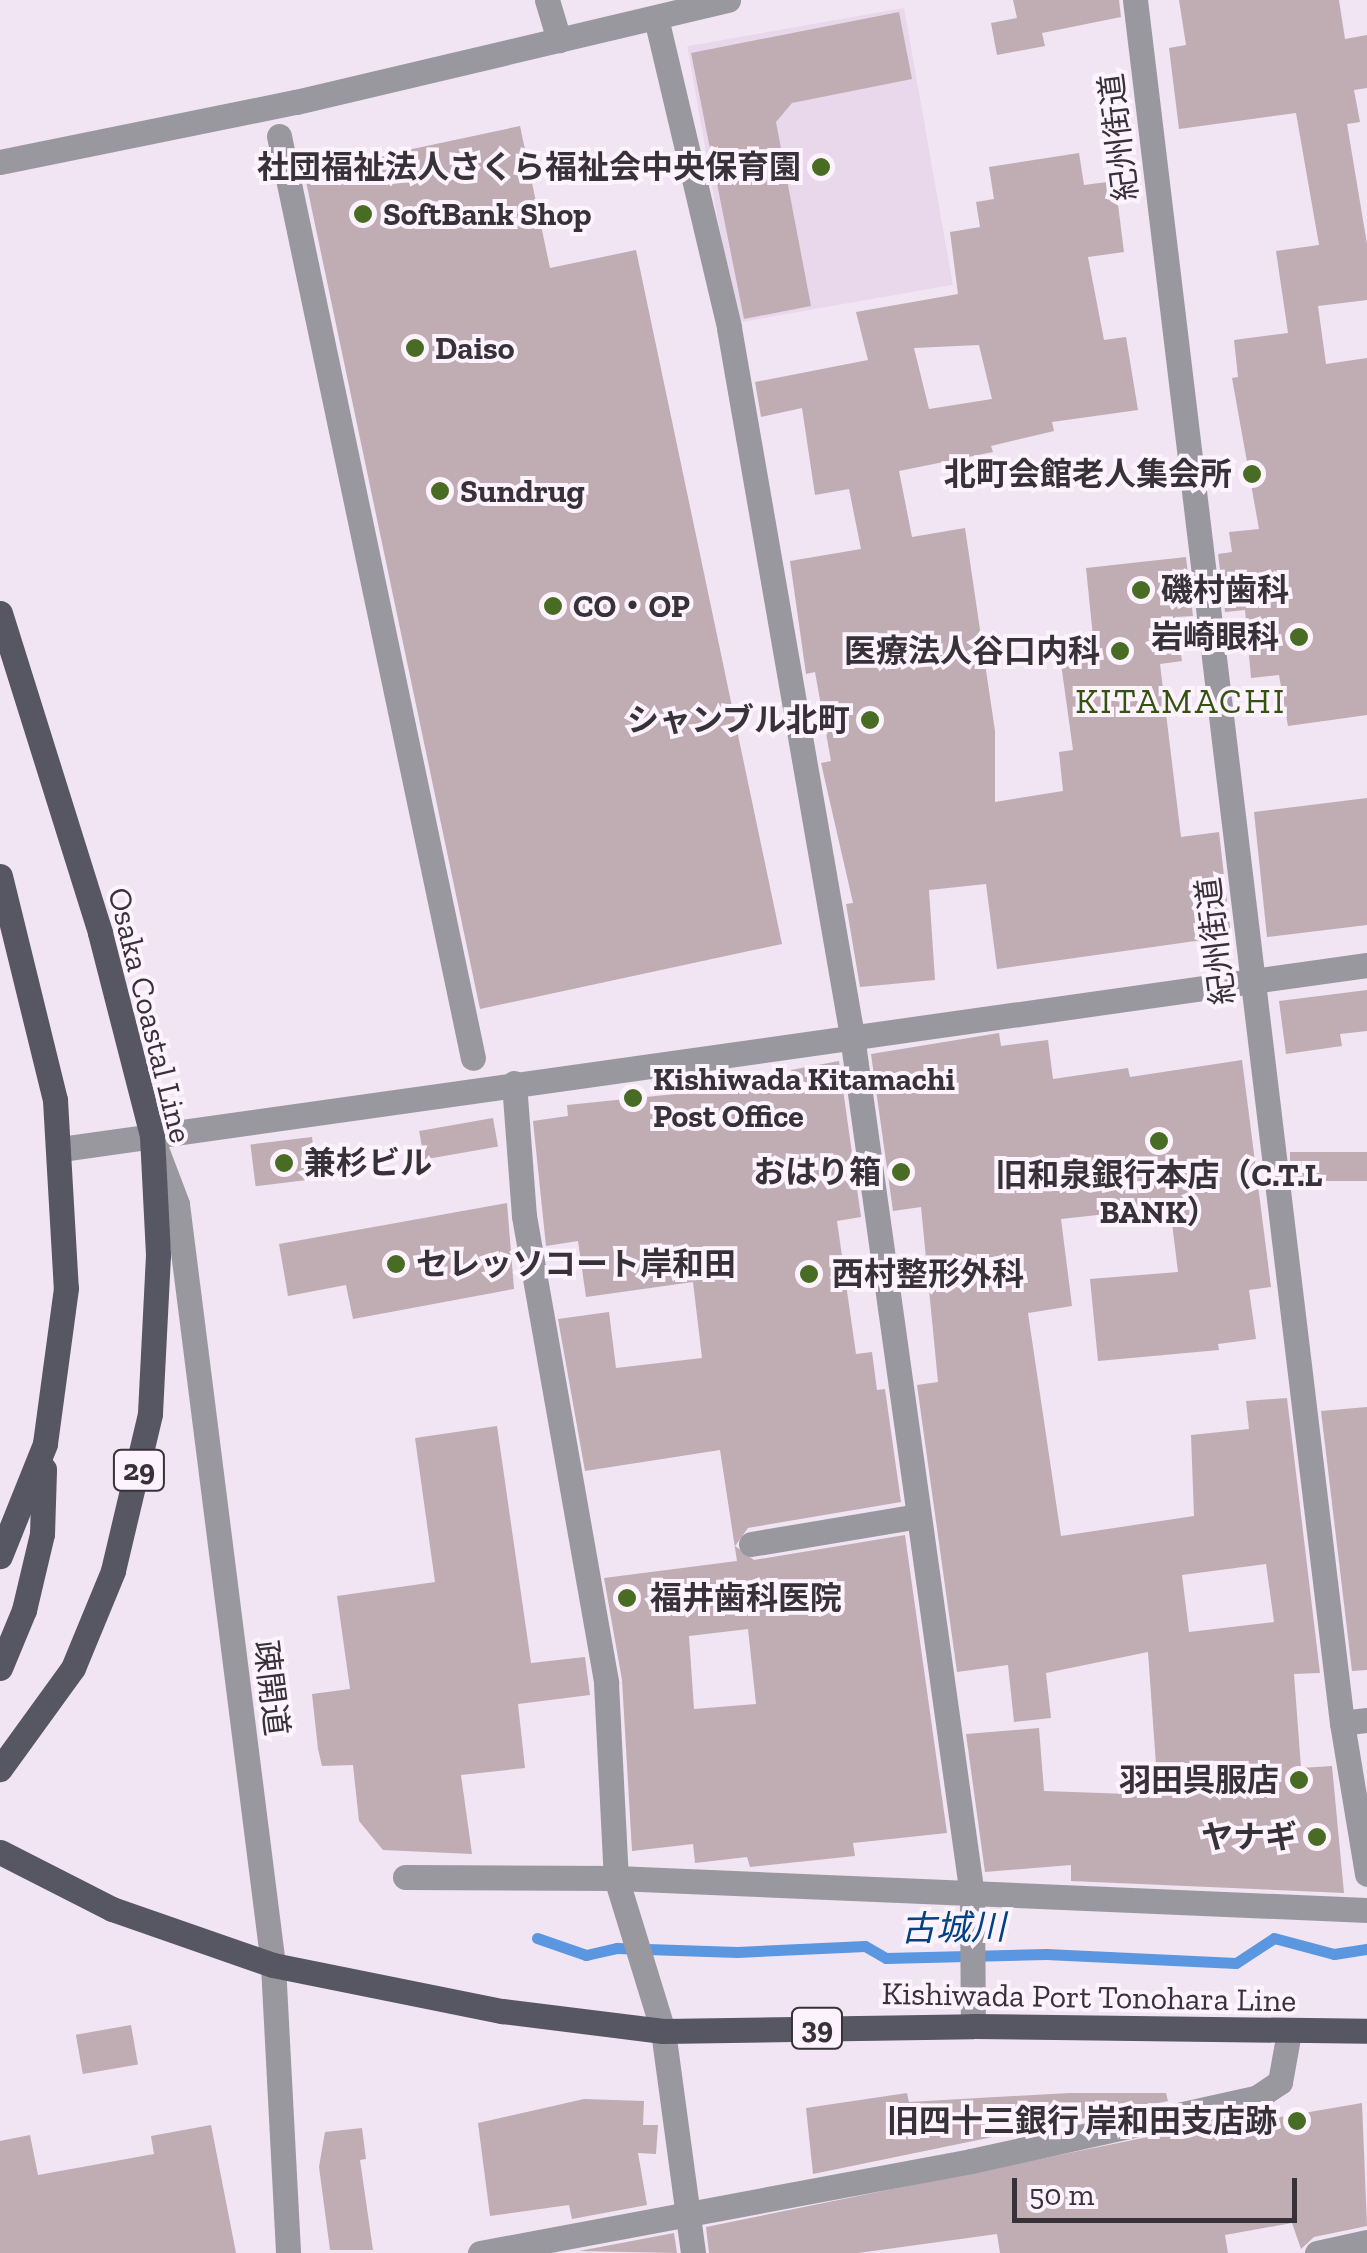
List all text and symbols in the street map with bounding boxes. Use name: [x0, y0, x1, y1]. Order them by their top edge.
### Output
street label: 紀州街道: [1092, 71, 1146, 203]
place label: 社団福祉法人さくら福祉会中央保育園: [257, 148, 801, 186]
marker: 社団福祉法人さくら福祉会中央保育園: [810, 156, 832, 178]
place label: SoftBank Shop: [383, 195, 591, 233]
marker: SoftBank Shop: [352, 203, 374, 225]
place label: Daiso: [435, 329, 515, 367]
marker: Daiso: [404, 337, 426, 359]
place label: 北町会館老人集会所: [944, 455, 1232, 493]
marker: 北町会館老人集会所: [1241, 463, 1263, 485]
place label: Sundrug: [460, 472, 585, 510]
marker: Sundrug: [429, 480, 451, 502]
place label: 磯村歯科: [1161, 571, 1289, 609]
marker: 磯村歯科: [1130, 579, 1152, 601]
place label: CO・OP: [573, 587, 690, 625]
marker: CO・OP: [542, 595, 564, 617]
place label: 岩崎眼科: [1151, 618, 1279, 656]
marker: 岩崎眼科: [1288, 626, 1310, 648]
place label: 医療法人谷口内科: [844, 632, 1100, 670]
marker: 医療法人谷口内科: [1109, 640, 1131, 662]
district label: KITAMACHI: [1075, 680, 1287, 722]
place label: シャンブル北町: [626, 701, 850, 739]
marker: シャンブル北町: [859, 709, 881, 731]
street label: 紀州街道: [1189, 875, 1243, 1007]
street label: Osaka Coastal Line: [100, 883, 200, 1147]
place label: Kishiwada Kitamachi Post Office: [653, 1061, 955, 1136]
marker: Kishiwada Kitamachi Post Office: [622, 1087, 644, 1109]
marker: 旧和泉銀行本店（C.T.L BANK）: [1148, 1130, 1170, 1152]
place label: 兼杉ビル: [304, 1144, 432, 1182]
marker: 兼杉ビル: [273, 1152, 295, 1174]
place label: おはり箱: [753, 1153, 881, 1191]
place label: 旧和泉銀行本店（C.T.L BANK）: [996, 1157, 1322, 1232]
marker: おはり箱: [890, 1161, 912, 1183]
place label: セレッソコート岸和田: [416, 1245, 736, 1283]
marker: セレッソコート岸和田: [385, 1253, 407, 1275]
place label: 西村整形外科: [832, 1255, 1024, 1293]
marker: 西村整形外科: [796, 1261, 822, 1287]
road number: 29: [112, 1445, 166, 1495]
place label: 福井歯科医院: [650, 1579, 842, 1617]
marker: 福井歯科医院: [614, 1585, 640, 1611]
street label: 疎開道: [246, 1638, 296, 1738]
place label: 羽田呉服店: [1119, 1761, 1279, 1799]
marker: 羽田呉服店: [1288, 1769, 1310, 1791]
place label: ヤナギ: [1201, 1818, 1297, 1856]
marker: ヤナギ: [1306, 1826, 1328, 1848]
water label: 古城川: [900, 1906, 1006, 1950]
street label: Kishiwada Port Tonohara Line: [881, 1974, 1297, 2020]
road number: 39: [790, 2003, 844, 2053]
place label: 旧四十三銀行 岸和田支店跡: [887, 2102, 1277, 2140]
marker: 旧四十三銀行 岸和田支店跡: [1286, 2110, 1308, 2132]
scale bar: [1017, 2158, 1302, 2220]
text: 50 m: [1029, 2177, 1094, 2213]

